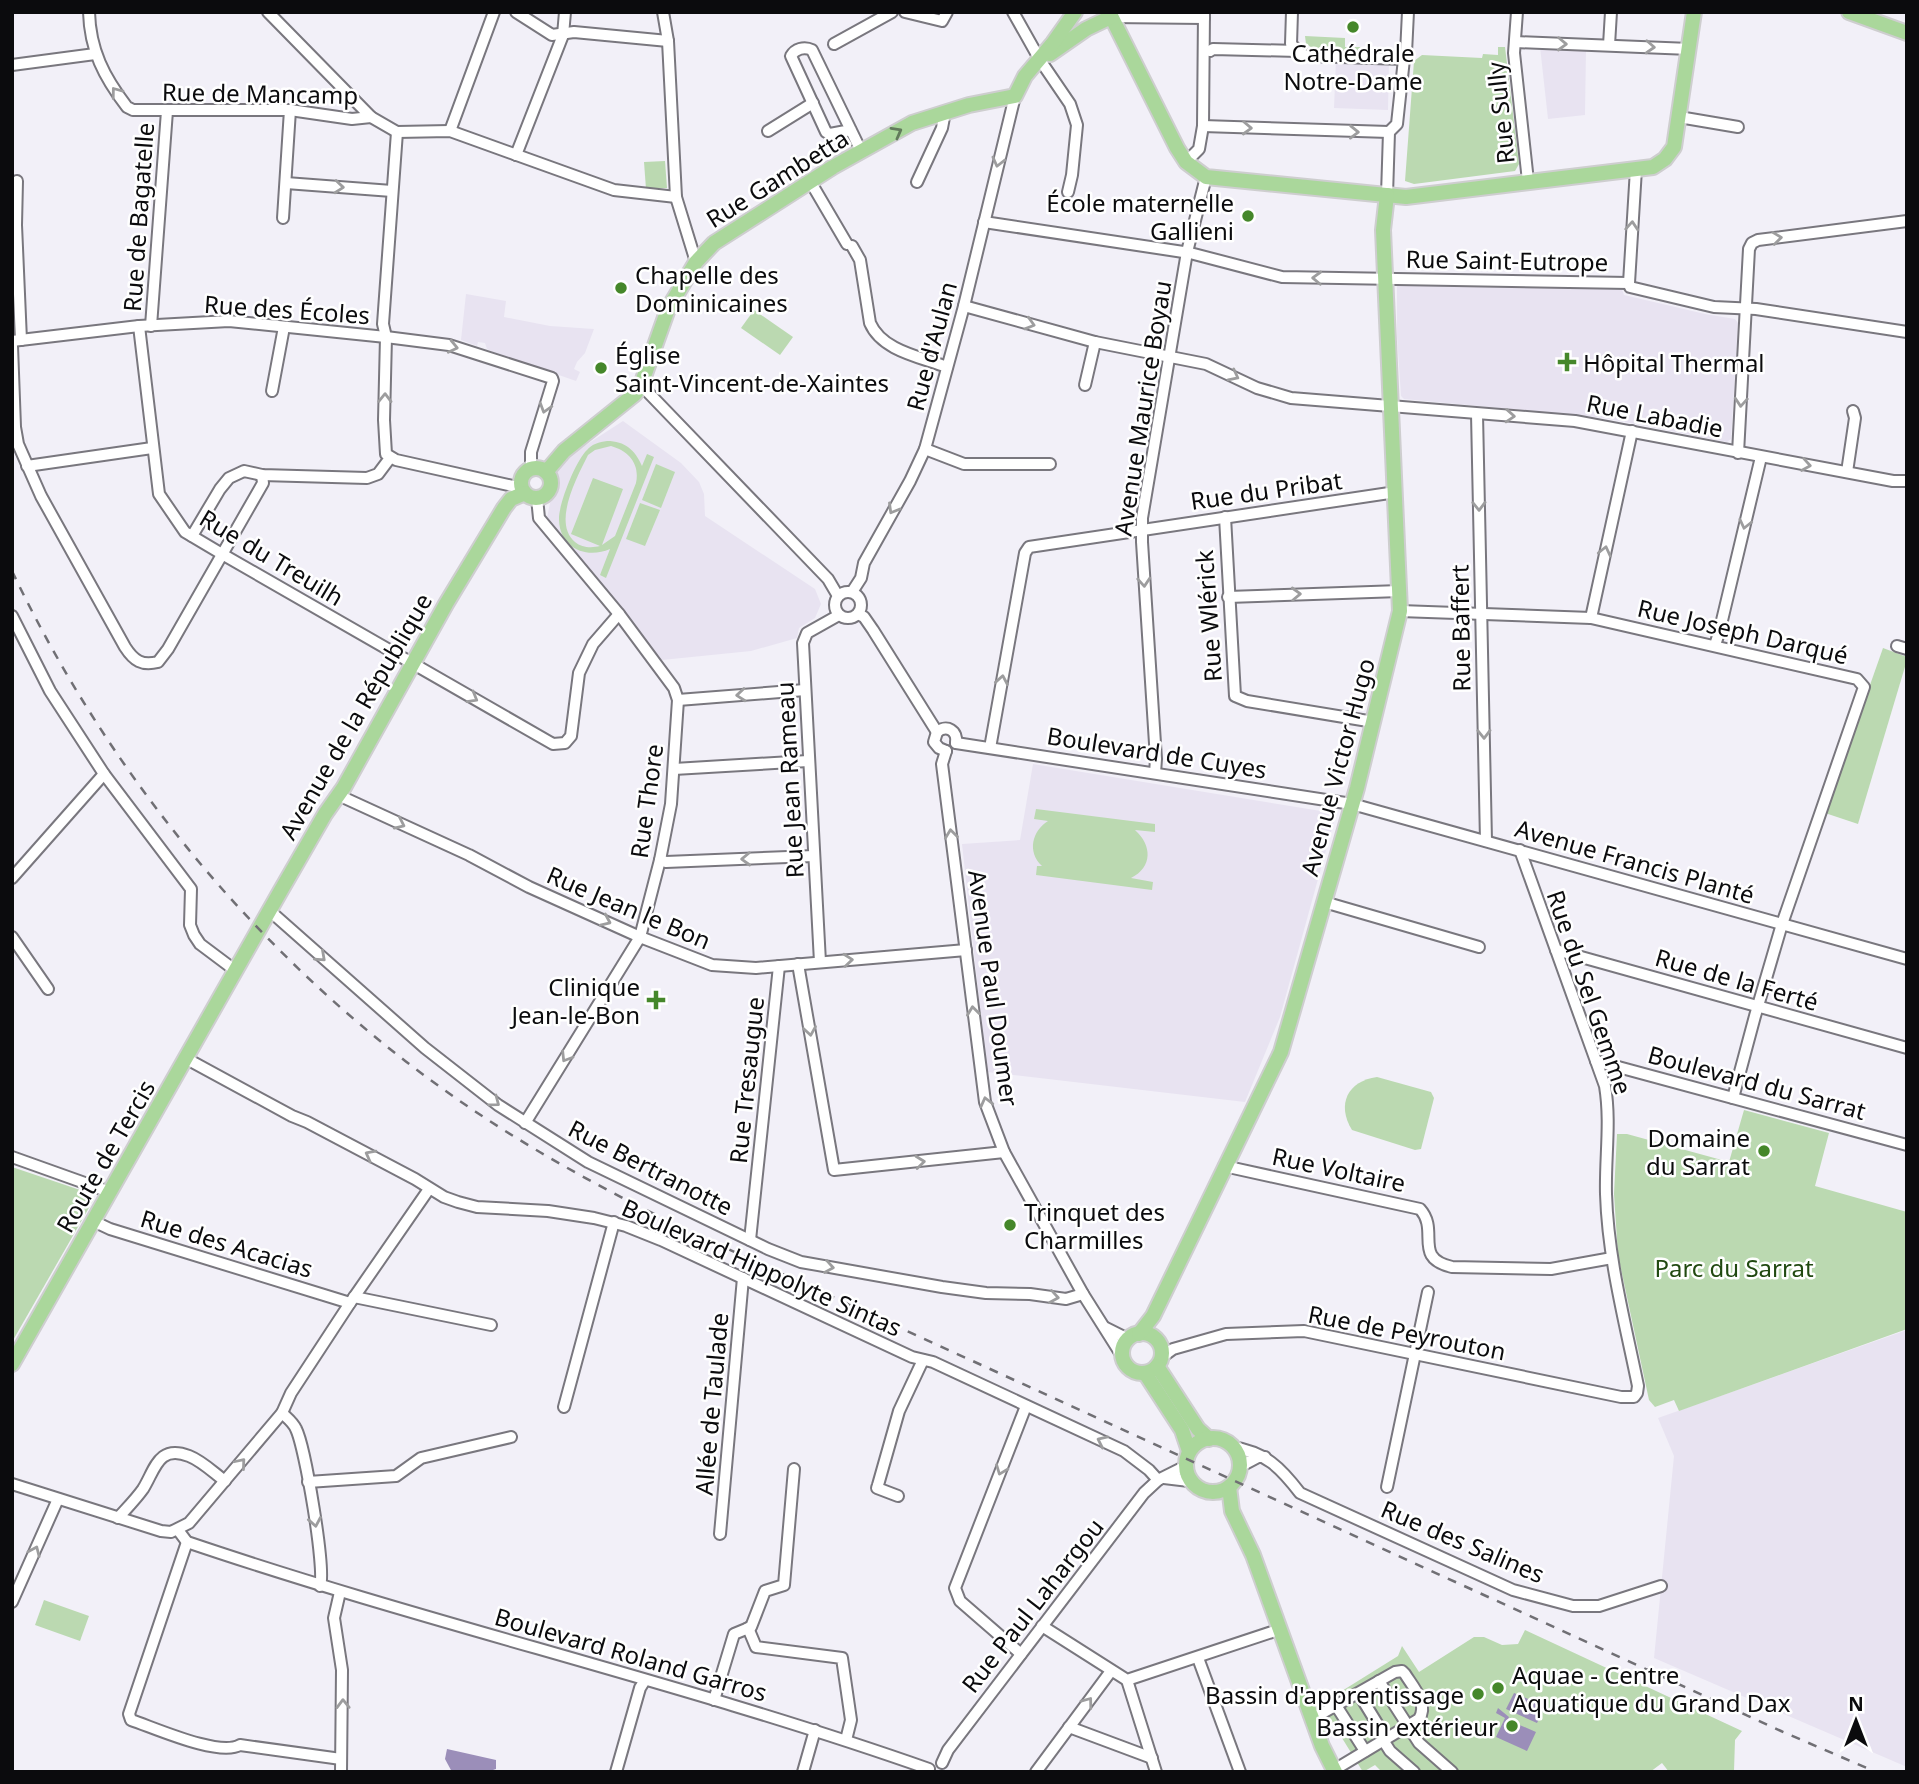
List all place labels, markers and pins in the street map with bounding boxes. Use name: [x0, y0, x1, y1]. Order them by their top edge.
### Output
marker: Cathédrale Notre-Dame: [1345, 19, 1361, 35]
place label: Cathédrale Notre-Dame: [1283, 36, 1423, 97]
place label: École maternelle Gallieni: [1046, 186, 1234, 247]
marker: École maternelle Gallieni: [1240, 208, 1256, 224]
place label: Chapelle des Dominicaines: [635, 258, 788, 319]
marker: Chapelle des Dominicaines: [613, 280, 629, 296]
place label: Église Saint-Vincent-de-Xaintes: [615, 338, 889, 399]
place label: Hôpital Thermal: [1583, 346, 1765, 379]
marker: Hôpital Thermal: [1557, 352, 1577, 372]
marker: Église Saint-Vincent-de-Xaintes: [593, 360, 609, 376]
place label: Clinique Jean-le-Bon: [509, 970, 640, 1031]
marker: Clinique Jean-le-Bon: [646, 990, 666, 1010]
place label: Domaine du Sarrat: [1646, 1121, 1750, 1182]
marker: Domaine du Sarrat: [1756, 1143, 1772, 1159]
place label: Trinquet des Charmilles: [1024, 1195, 1165, 1256]
marker: Trinquet des Charmilles: [1002, 1217, 1018, 1233]
place label: Aquae - Centre Aquatique du Grand Dax: [1512, 1658, 1791, 1719]
place label: Bassin d'apprentissage: [1205, 1678, 1464, 1711]
marker: Aquae - Centre Aquatique du Grand Dax: [1490, 1680, 1506, 1696]
marker: Bassin d'apprentissage: [1470, 1686, 1486, 1702]
place label: Bassin extérieur: [1316, 1710, 1498, 1743]
marker: Bassin extérieur: [1504, 1718, 1520, 1734]

